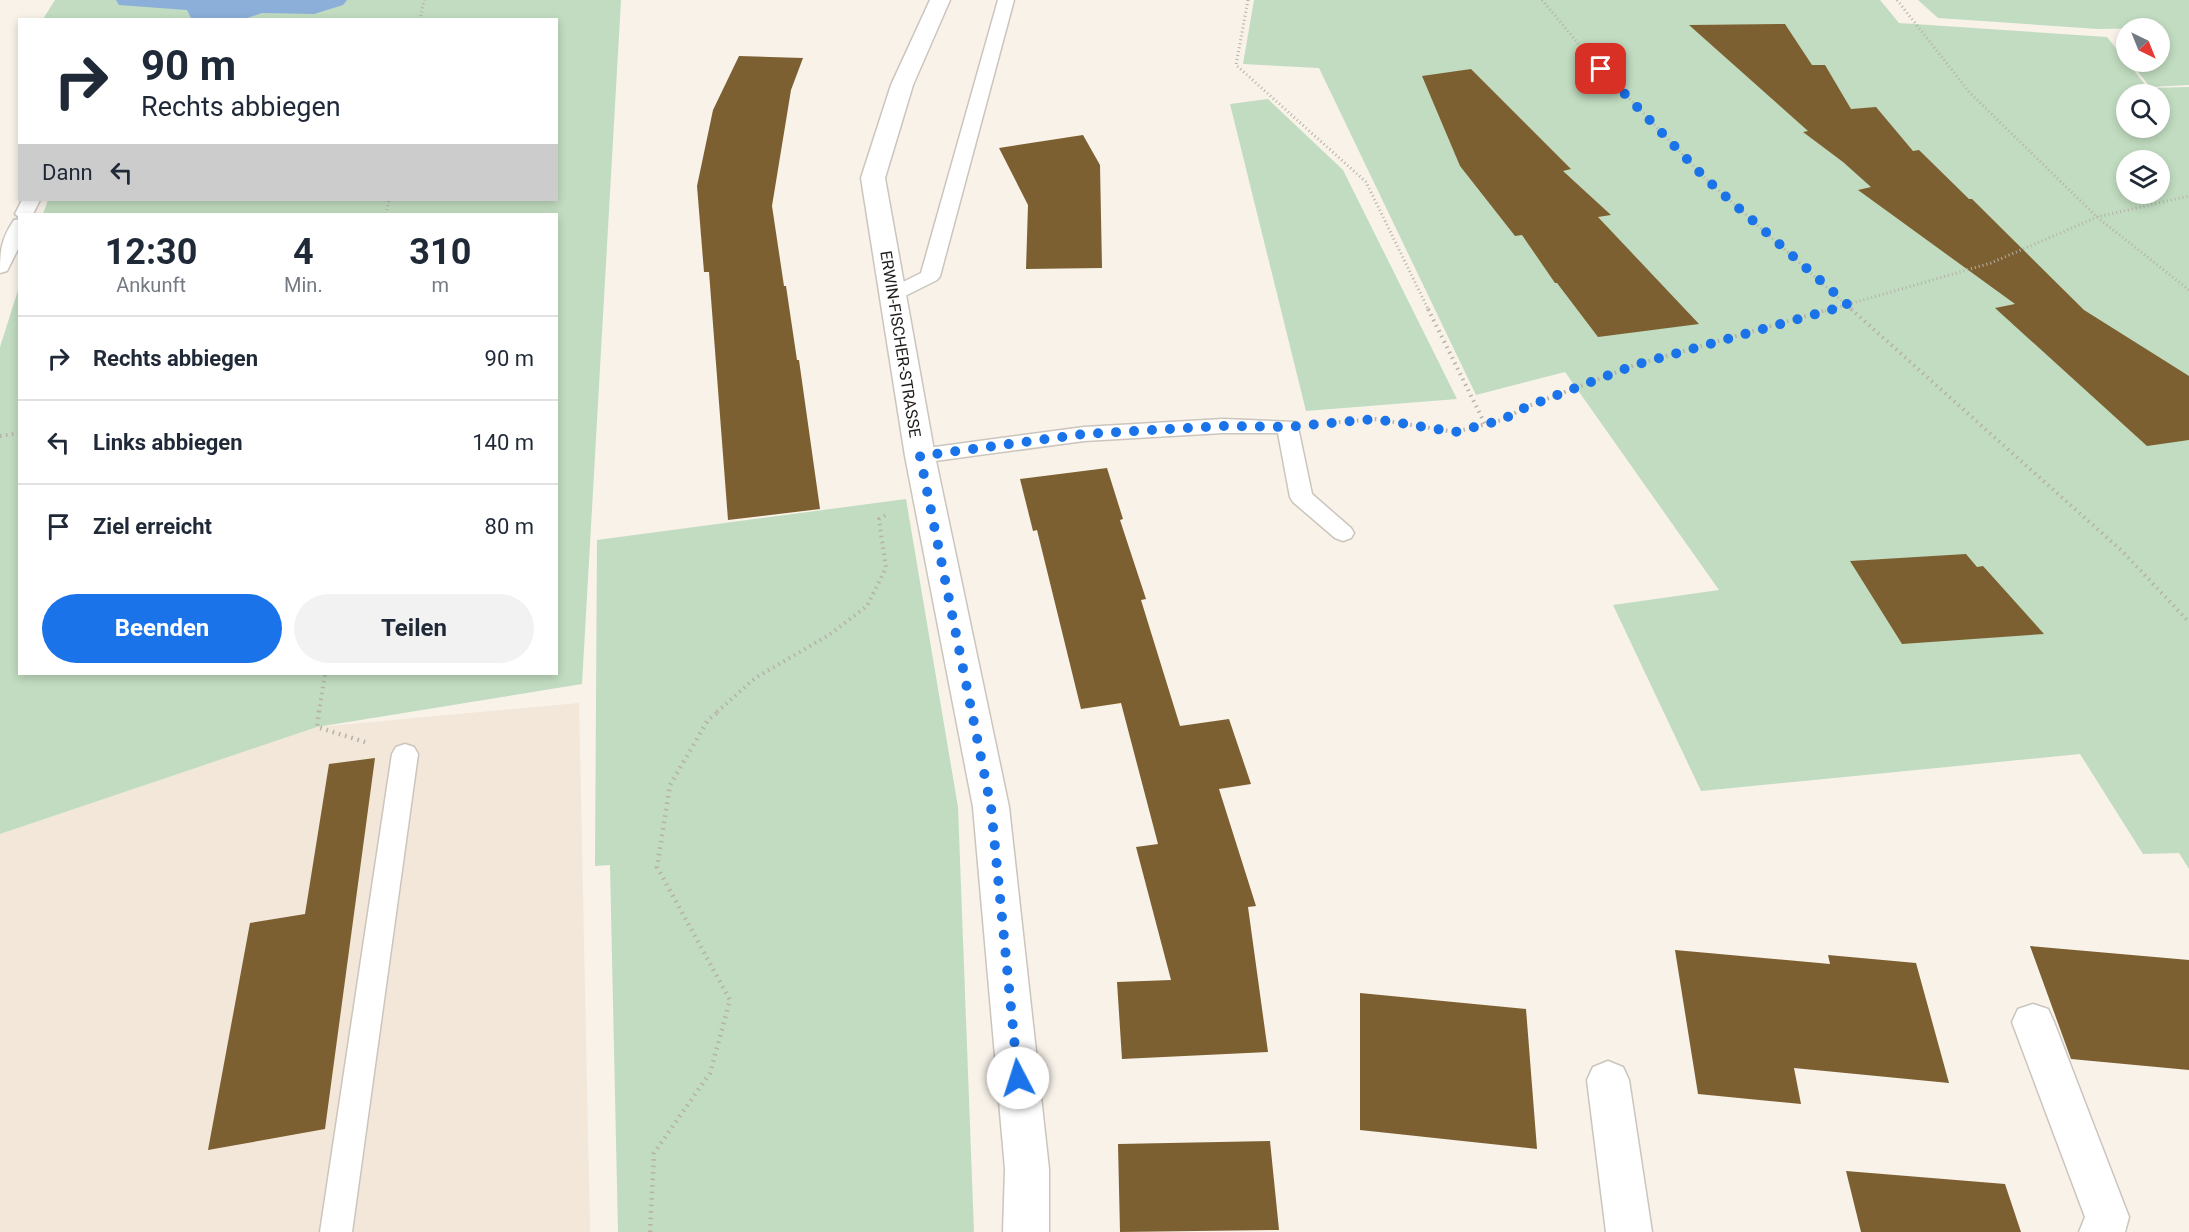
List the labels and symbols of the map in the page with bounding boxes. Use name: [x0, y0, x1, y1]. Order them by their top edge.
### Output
north arrow: [2116, 18, 2170, 72]
pin: [1575, 43, 1626, 94]
street label: ERWIN-FISCHER-STRASSE: [876, 249, 925, 439]
position arrow: [986, 1046, 1050, 1110]

